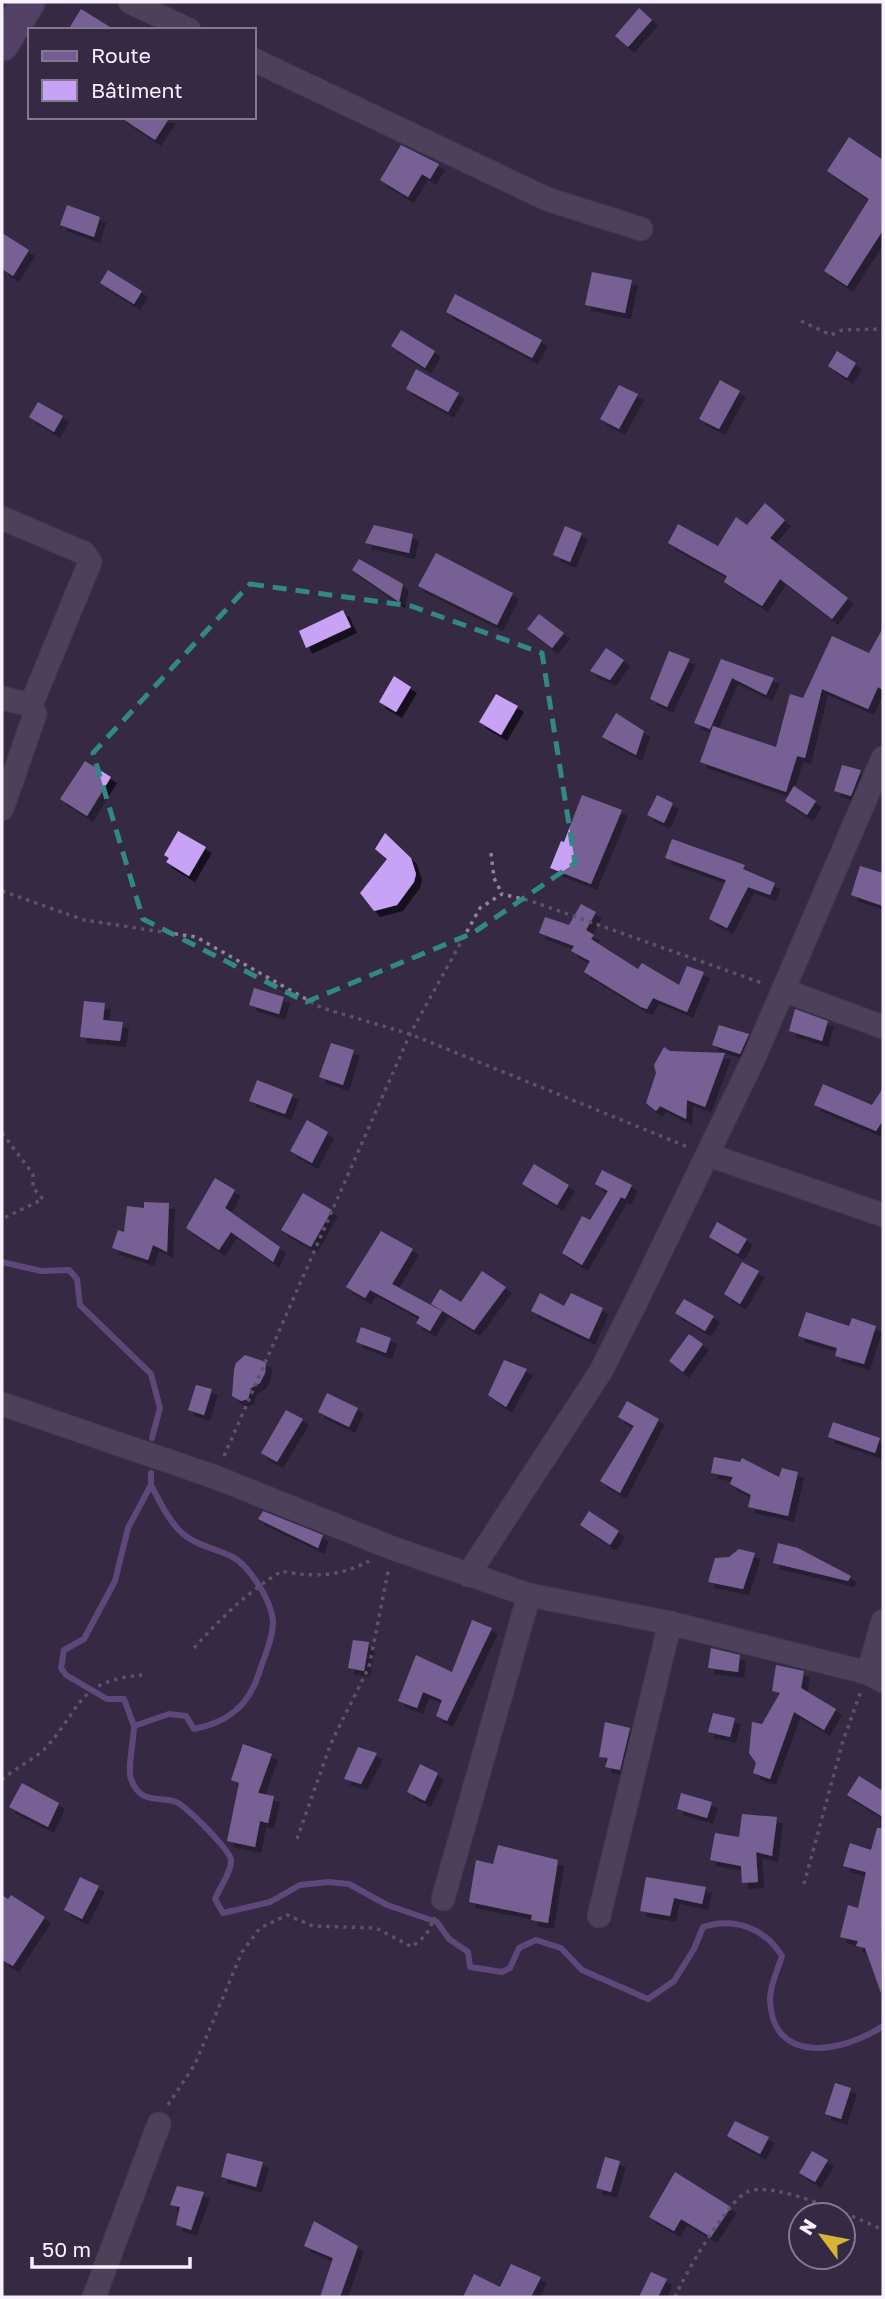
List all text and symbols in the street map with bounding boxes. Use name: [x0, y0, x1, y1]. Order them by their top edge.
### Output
legend: [28, 28, 256, 119]
text: Route: [91, 42, 151, 68]
text: Bâtiment: [91, 77, 183, 103]
north arrow: [787, 2201, 857, 2271]
text: N: [794, 2215, 821, 2239]
scale bar: [32, 2226, 189, 2270]
text: 50 m: [42, 2236, 91, 2262]

